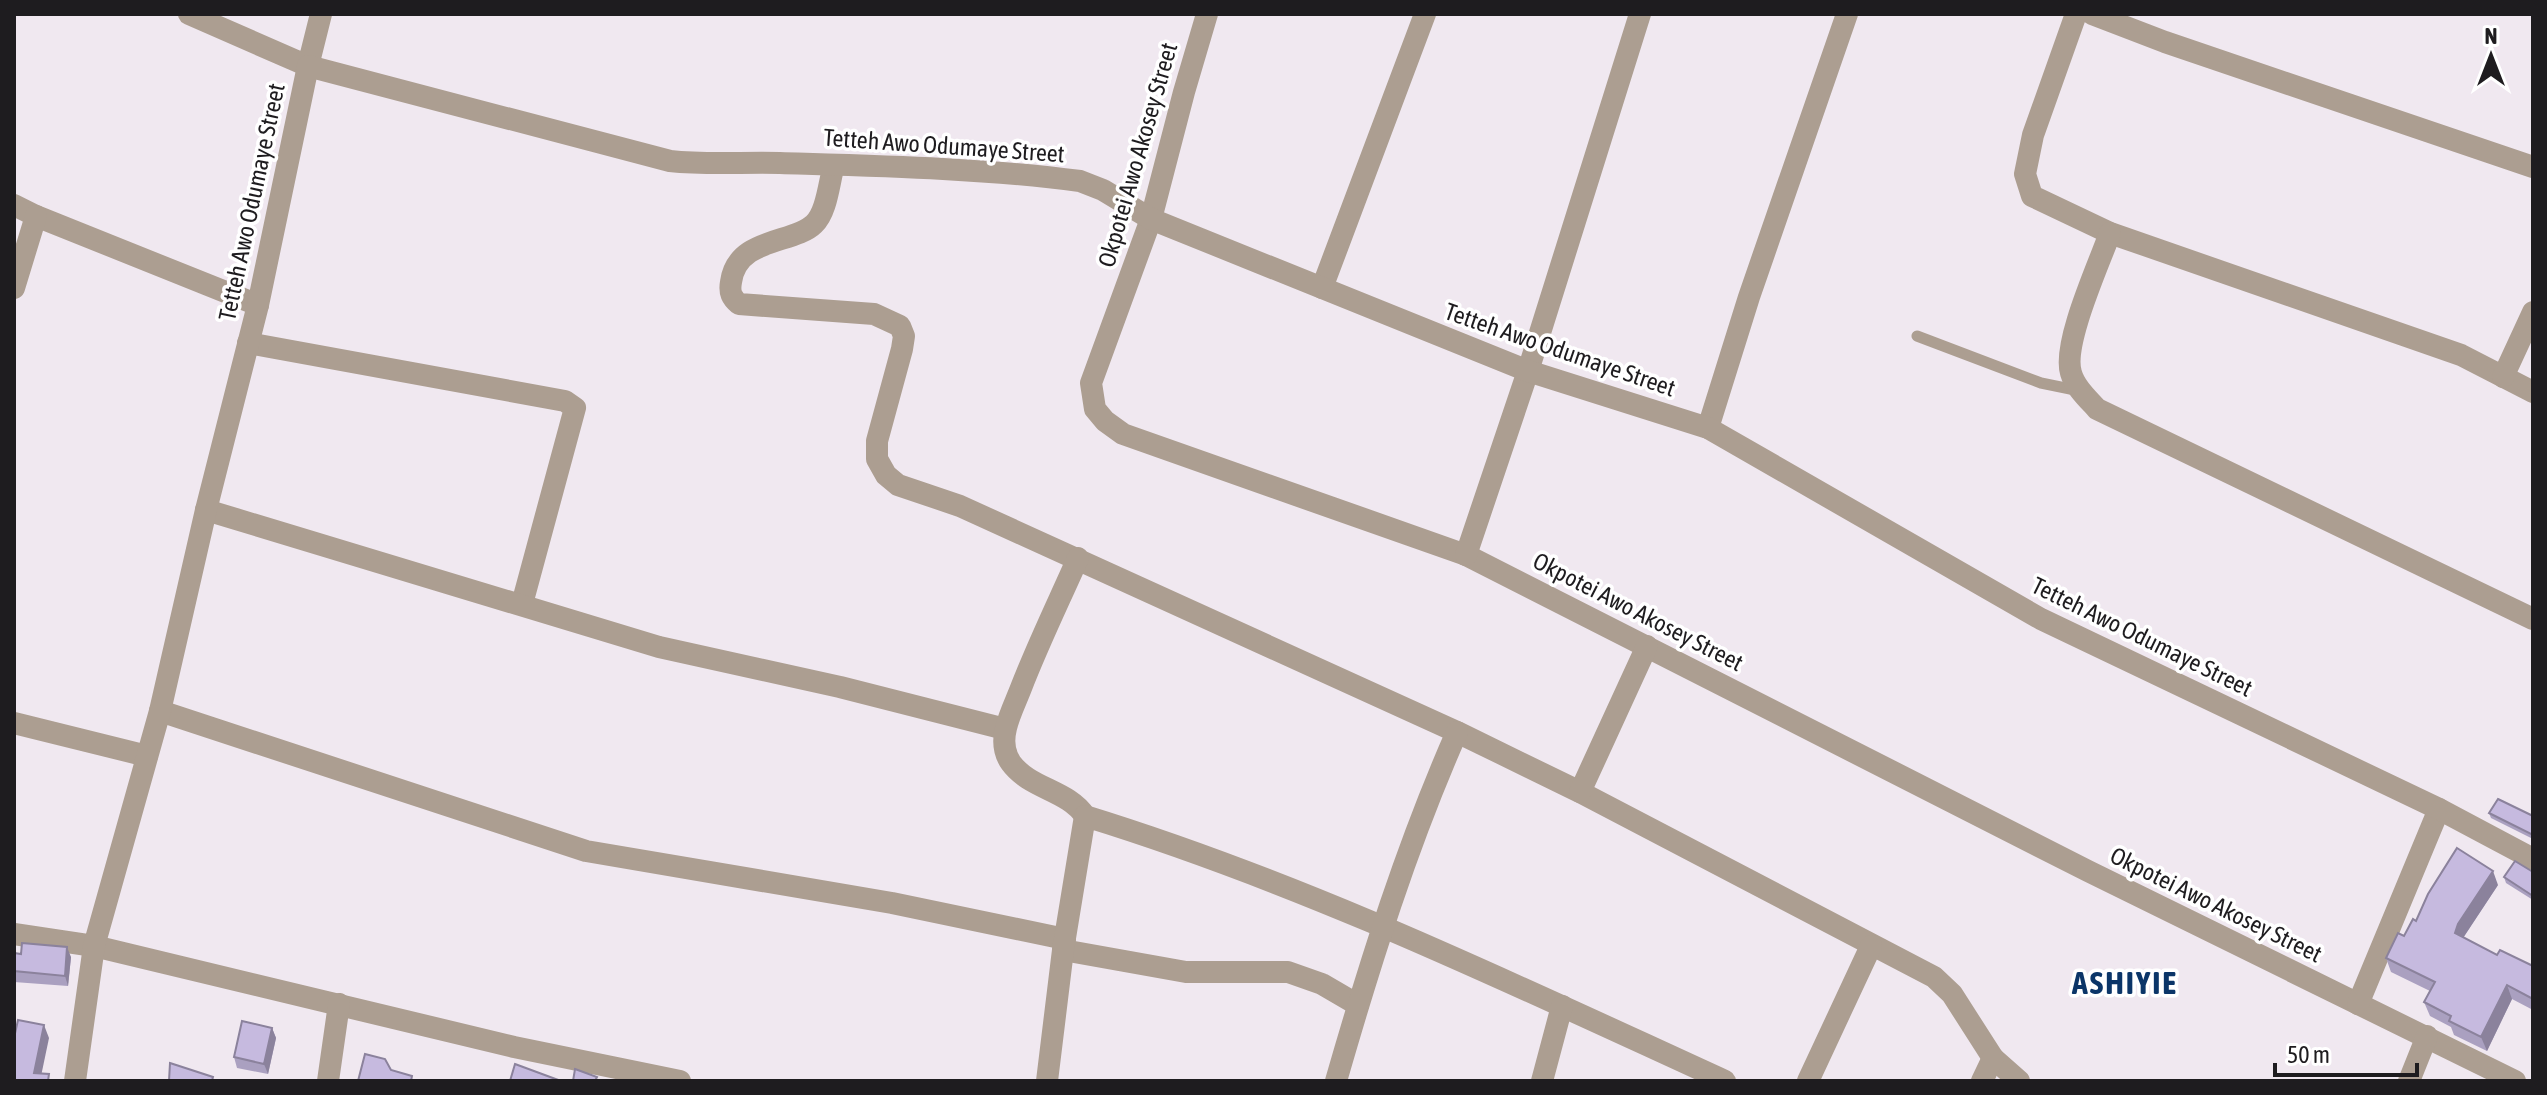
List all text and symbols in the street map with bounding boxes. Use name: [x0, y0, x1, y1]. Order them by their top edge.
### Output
north arrow: [2451, 16, 2531, 96]
text: N: [2485, 23, 2497, 49]
street label: Okpotei Awo Akosey Street: [1093, 40, 1183, 270]
street label: Tetteh Awo Odumaye Street: [213, 81, 290, 323]
street label: Tetteh Awo Odumaye Street: [823, 124, 1066, 167]
street label: Tetteh Awo Odumaye Street: [1441, 297, 1679, 402]
street label: Okpotei Awo Akosey Street: [1529, 547, 1748, 676]
street label: Tetteh Awo Odumaye Street: [2028, 571, 2257, 702]
street label: Okpotei Awo Akosey Street: [2106, 842, 2327, 968]
district label: ASHIYIE: [2071, 964, 2178, 1001]
scale bar: [2275, 1027, 2417, 1077]
text: 50 m: [2287, 1041, 2330, 1068]

